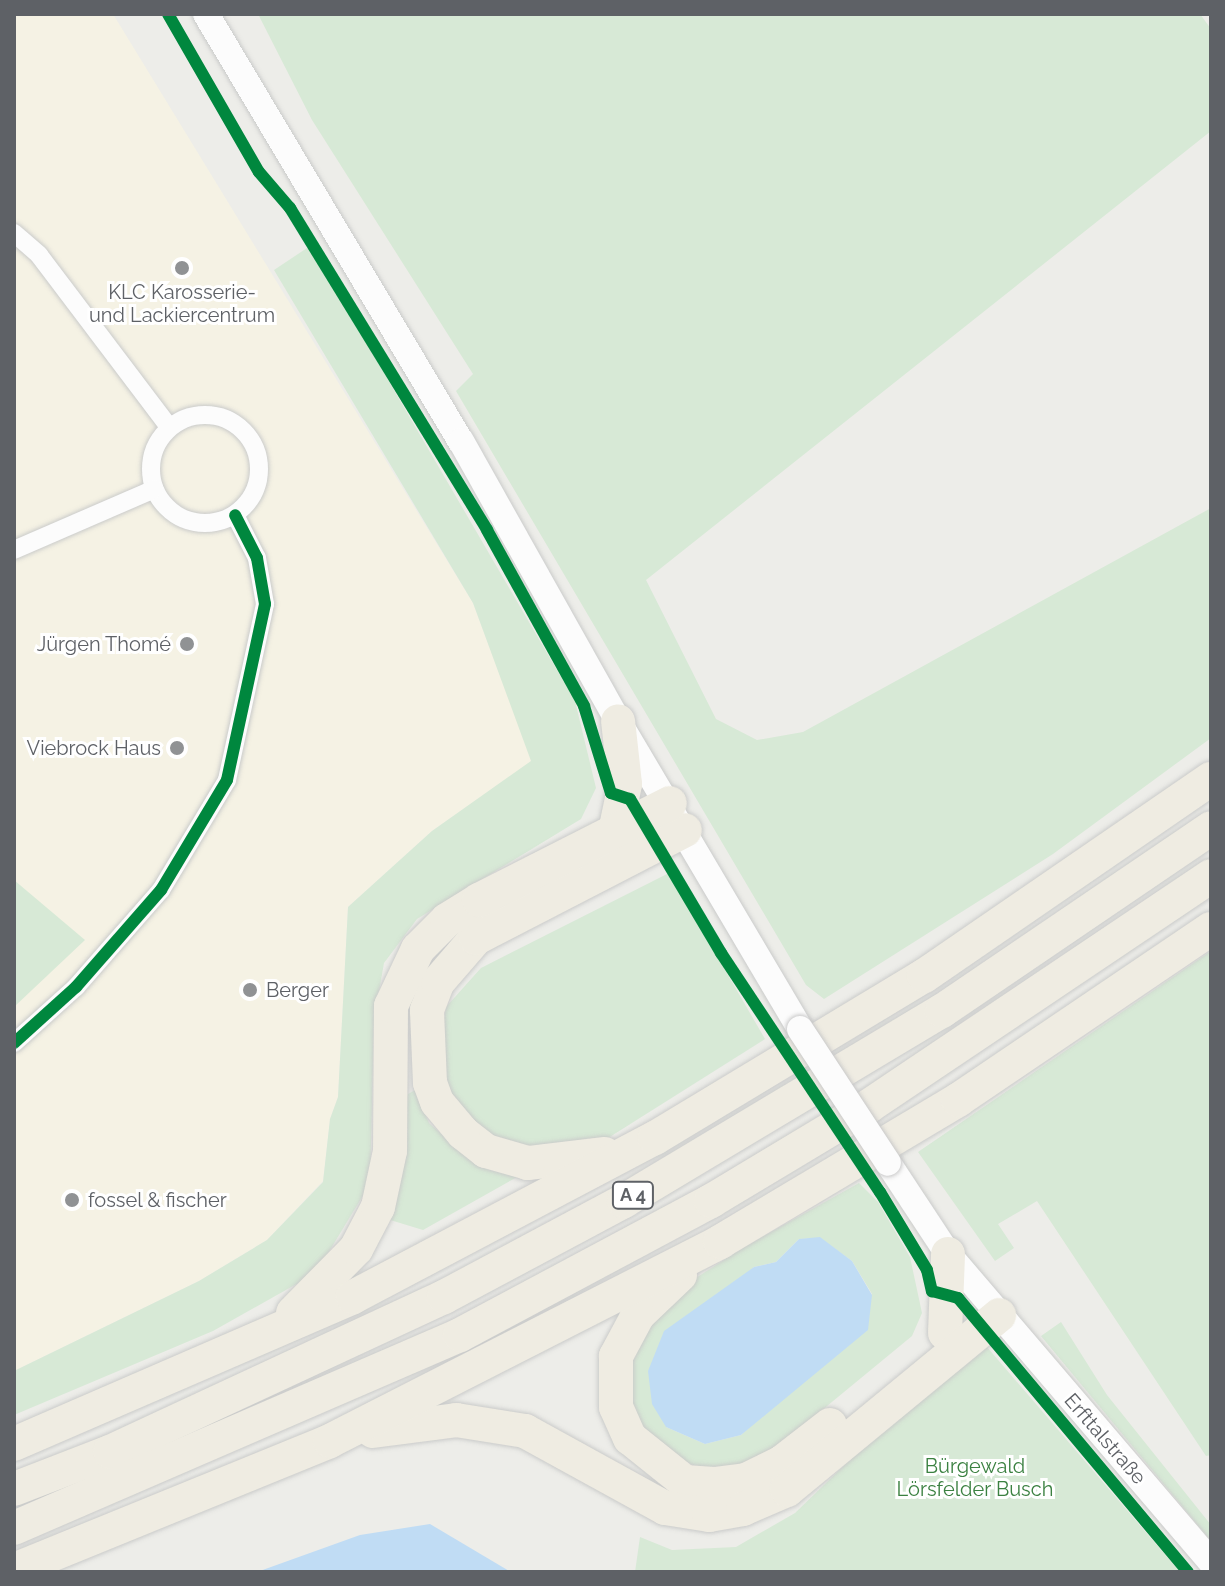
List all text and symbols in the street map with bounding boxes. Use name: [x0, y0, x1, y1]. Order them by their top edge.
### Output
marker: KLC Karosserie- und Lackiercentrum: [173, 259, 191, 277]
place label: KLC Karosserie- und Lackiercentrum: [89, 280, 275, 327]
place label: Jürgen Thomé: [36, 632, 171, 656]
marker: Jürgen Thomé: [178, 635, 196, 653]
place label: Viebrock Haus: [27, 736, 161, 760]
marker: Viebrock Haus: [168, 739, 186, 757]
place label: Berger: [266, 978, 329, 1002]
marker: Berger: [241, 981, 259, 999]
road number: A 4: [611, 1181, 655, 1209]
place label: fossel & fischer: [88, 1188, 227, 1212]
marker: fossel & fischer: [63, 1191, 81, 1209]
street label: Erfttalstraße: [1059, 1389, 1151, 1489]
park label: Bürgewald Lörsfelder Busch: [896, 1454, 1054, 1501]

